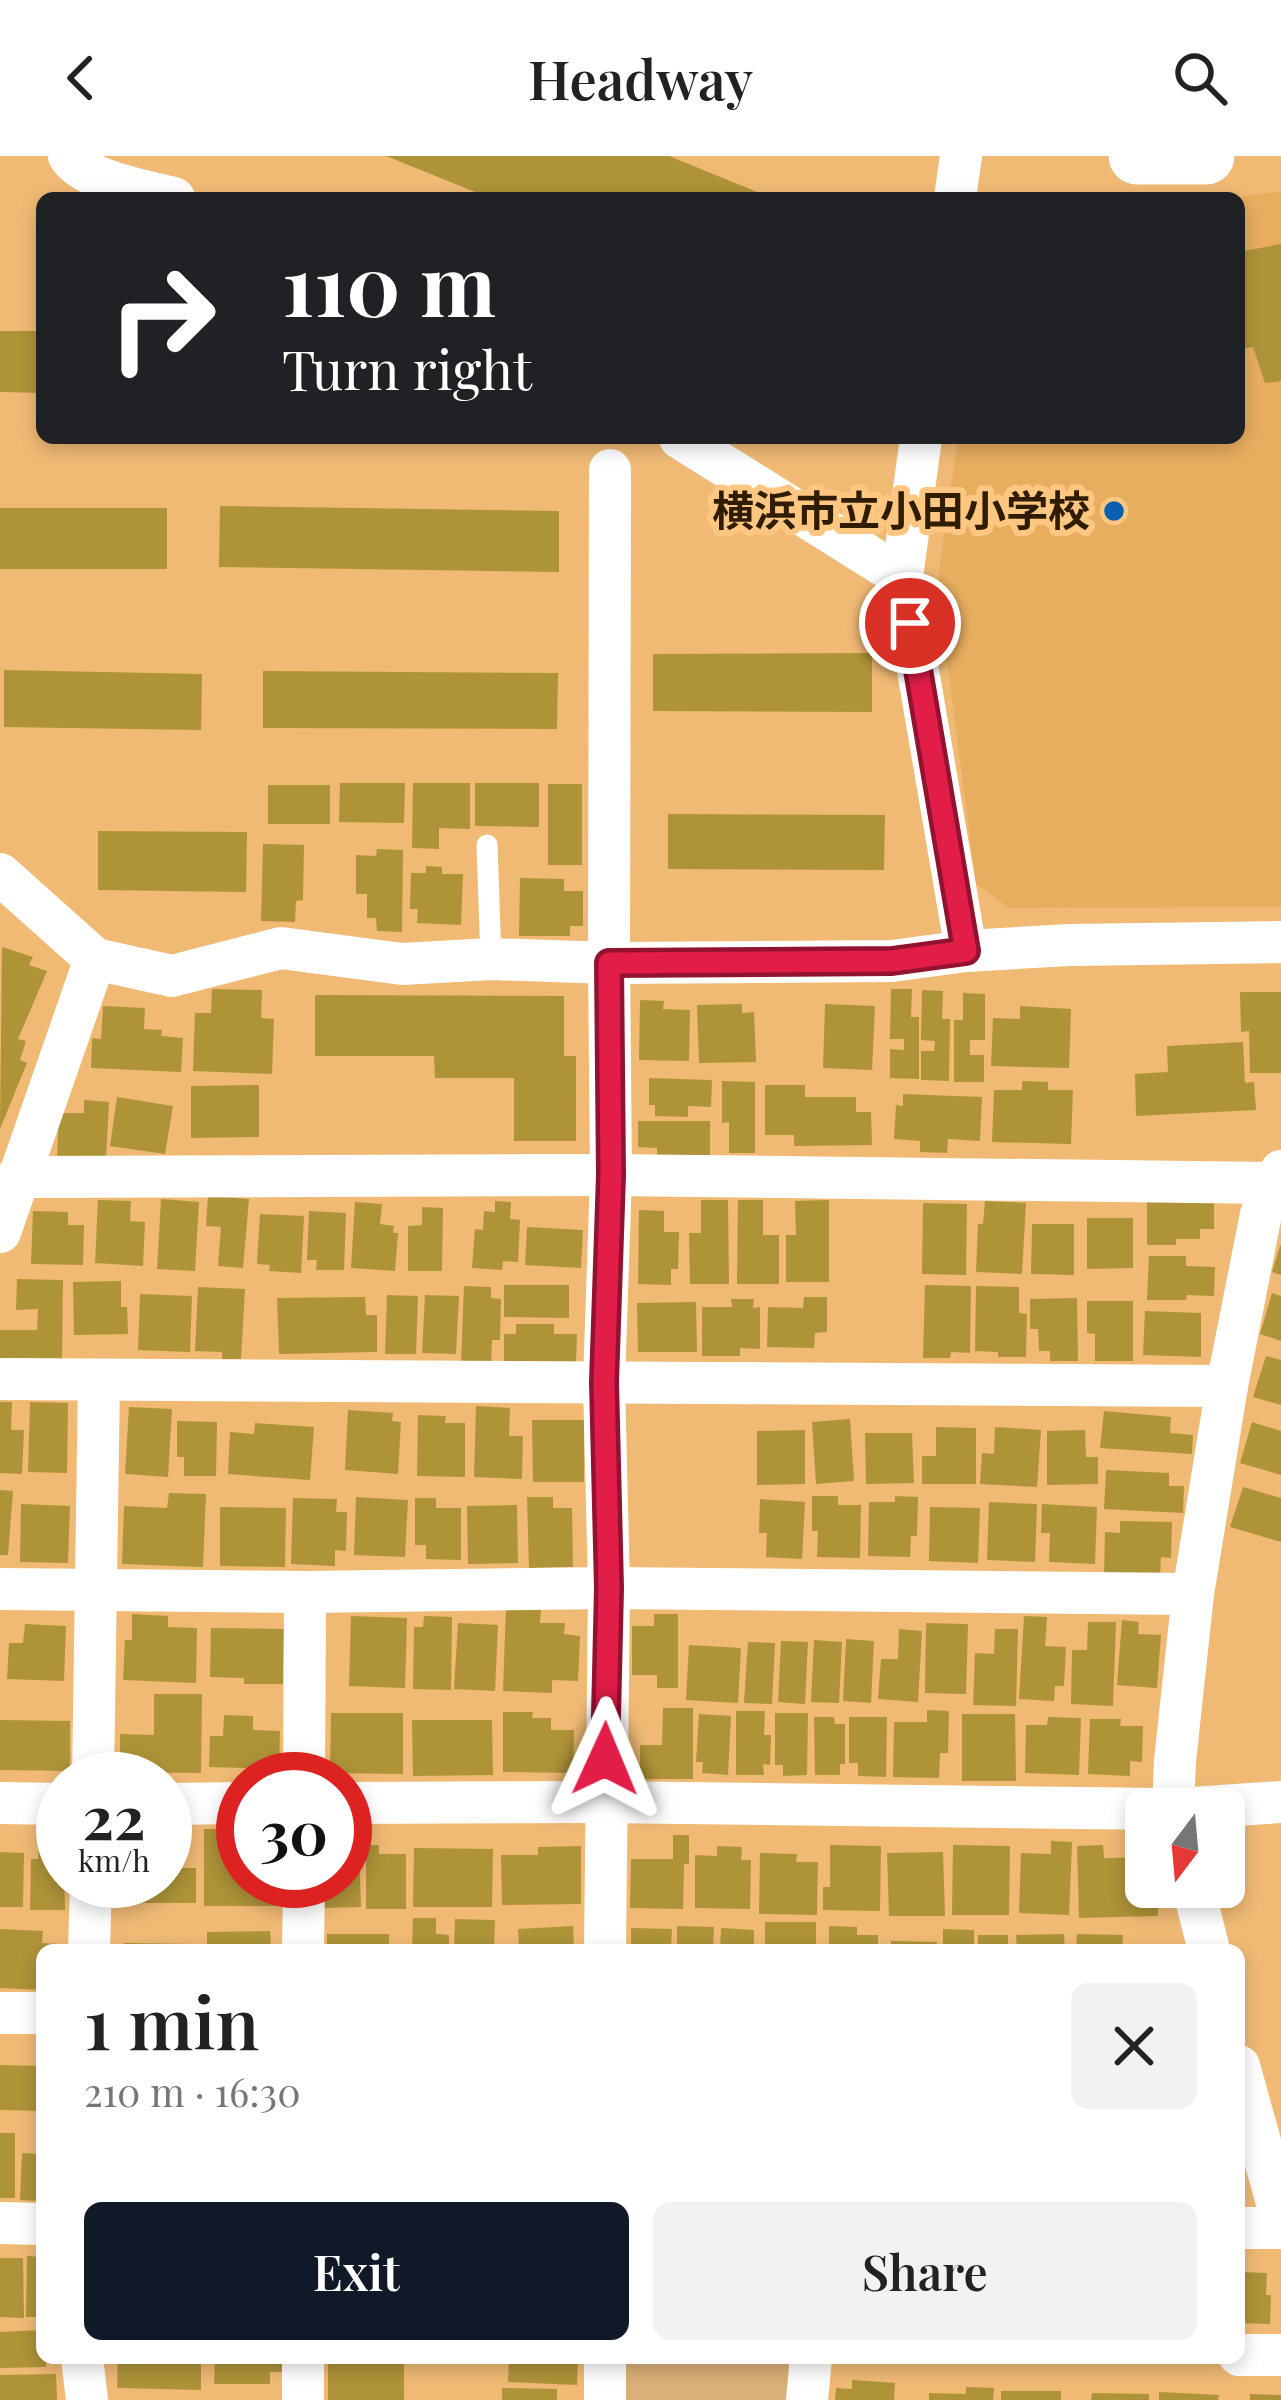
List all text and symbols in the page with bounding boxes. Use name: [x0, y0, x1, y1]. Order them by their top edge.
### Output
text: Headway: [528, 42, 753, 114]
icon: back: [48, 45, 114, 111]
icon: search: [1167, 45, 1233, 111]
text: 110 m: [282, 226, 496, 338]
icon: right: [84, 240, 240, 396]
text: Turn right: [282, 333, 532, 405]
place label: 横浜市立小田小学校: [712, 481, 1090, 537]
marker: 横浜市立小田小学校: [1101, 498, 1127, 524]
pin: [859, 572, 961, 674]
icon: arrive: [877, 590, 943, 656]
position arrow: [542, 1696, 668, 1822]
speed limit sign: 30: [216, 1752, 372, 1908]
text: 22: [83, 1775, 145, 1855]
north arrow: [1125, 1788, 1245, 1908]
map controls: [1125, 1788, 1245, 1908]
text: km/h: [78, 1840, 150, 1880]
text: 1 min: [84, 1972, 259, 2068]
button: close: [1071, 1983, 1197, 2109]
text: 210 m · 16:30: [84, 2065, 301, 2117]
button: Exit: [84, 2202, 629, 2340]
button: Share: [653, 2202, 1197, 2340]

